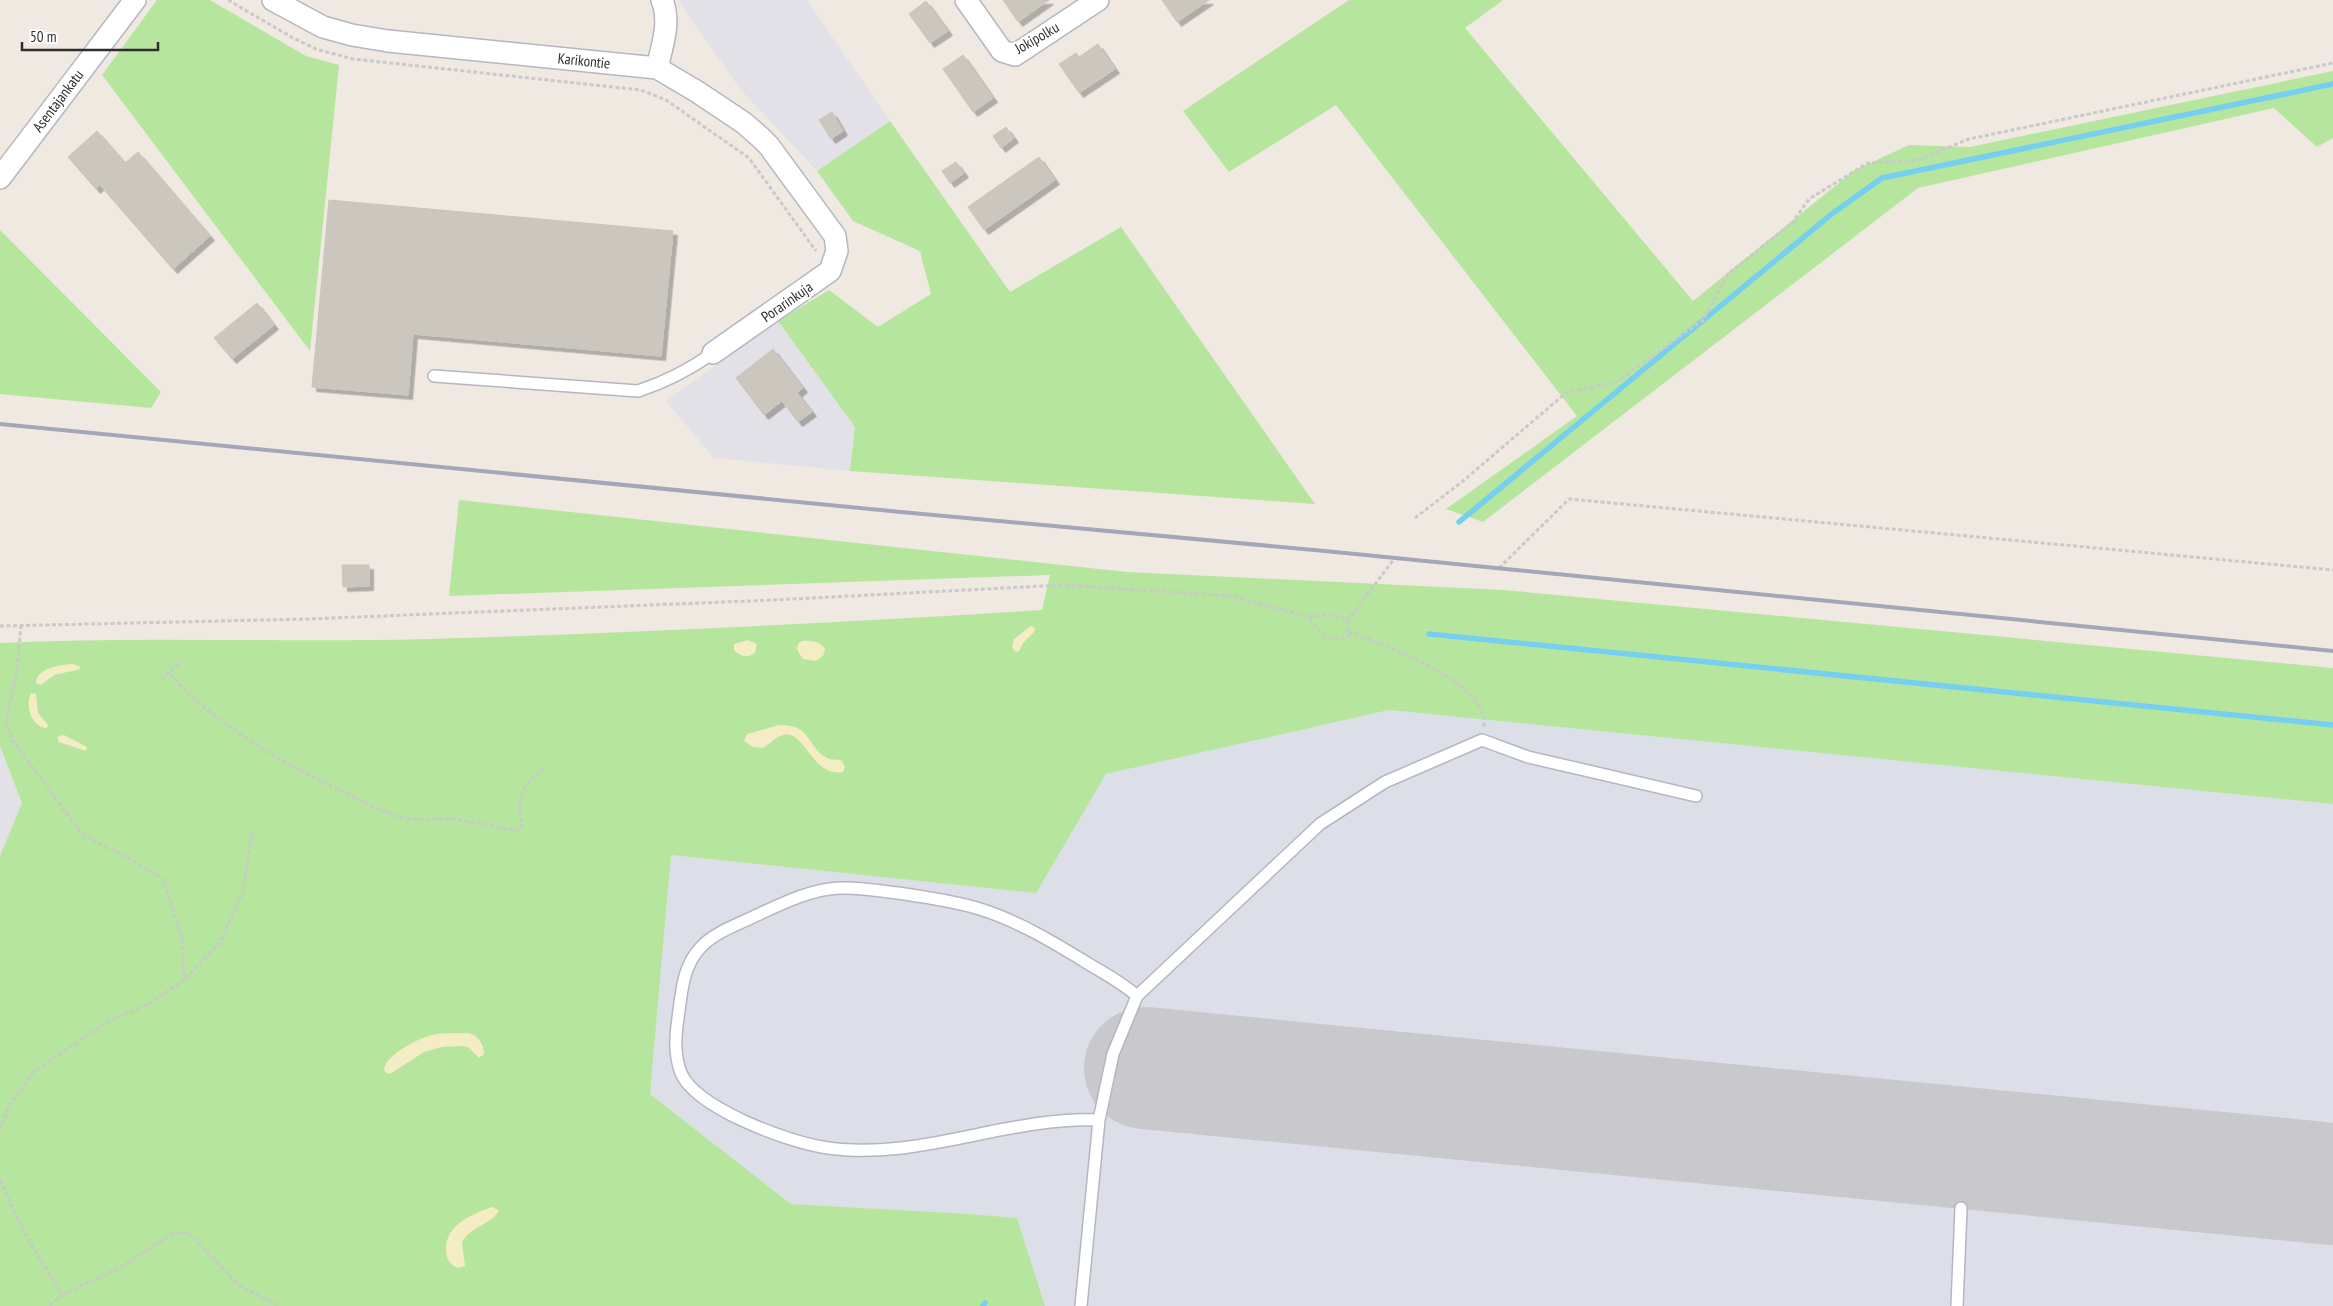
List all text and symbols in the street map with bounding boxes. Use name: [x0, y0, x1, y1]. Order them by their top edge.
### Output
street label: Jokipolku: [1010, 17, 1062, 58]
scale bar: [22, 20, 159, 52]
text: 50 m: [30, 27, 56, 46]
street label: Karikontie: [557, 48, 611, 73]
street label: Asentajankatu: [28, 66, 87, 136]
street label: Porarinkuja: [757, 277, 816, 326]

